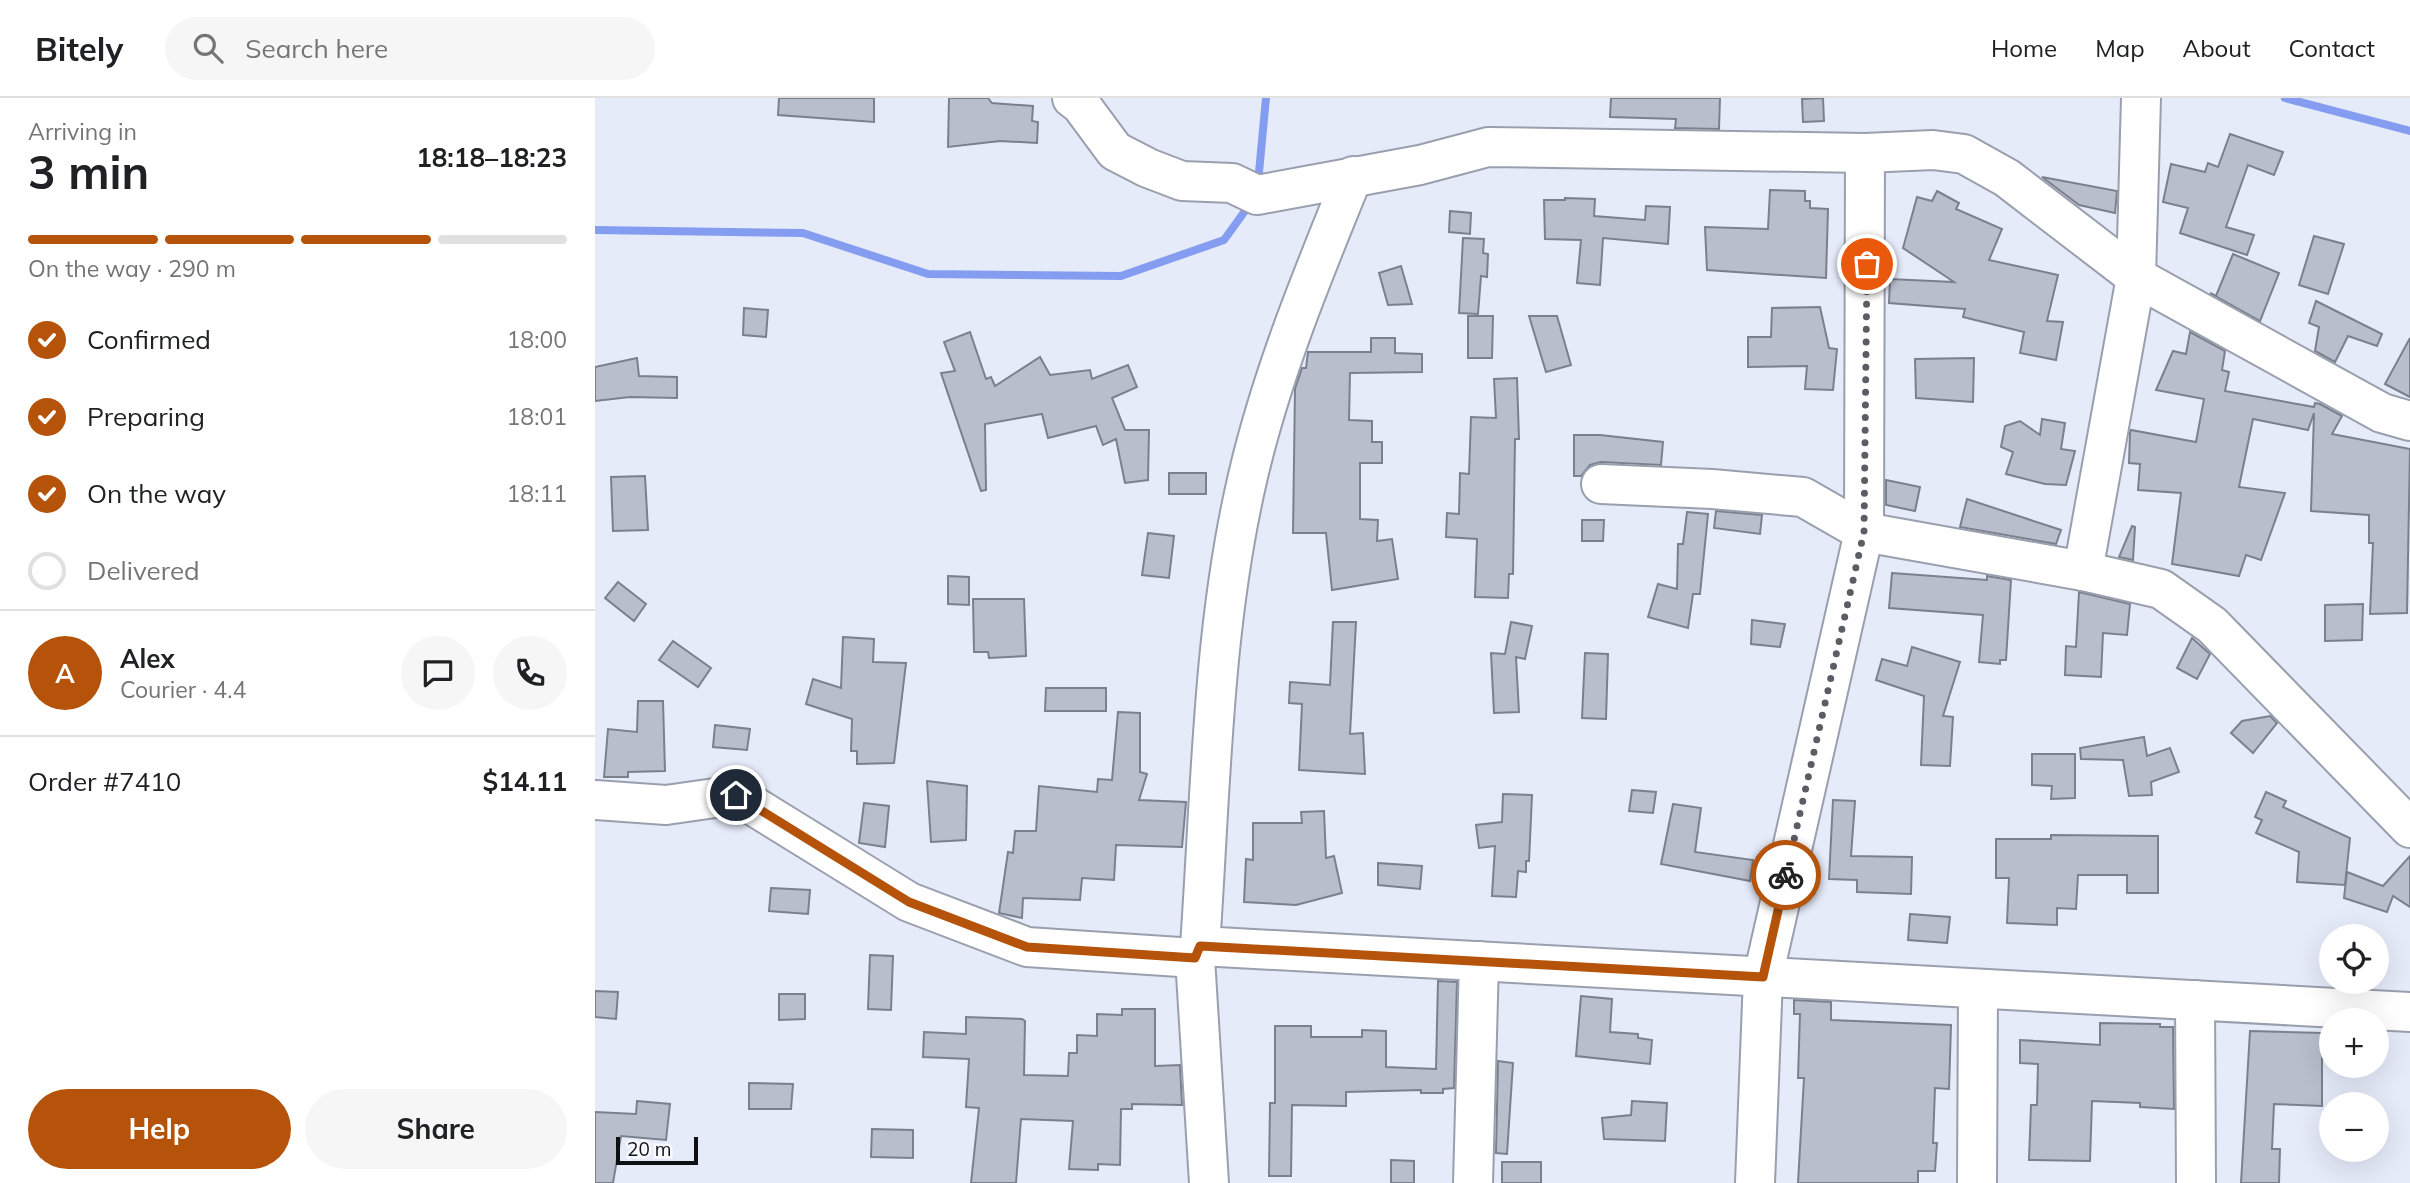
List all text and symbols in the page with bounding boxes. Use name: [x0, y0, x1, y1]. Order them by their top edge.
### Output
search box: [165, 17, 655, 80]
text: Bitely: [35, 28, 123, 69]
icon: search: [189, 29, 227, 67]
text: Search here: [245, 32, 388, 65]
text: Home: [1991, 33, 2057, 63]
text: Map: [2095, 33, 2145, 63]
text: About: [2183, 33, 2251, 63]
text: Contact: [2289, 33, 2375, 63]
text: Arriving in: [28, 117, 137, 146]
text: 18:18–18:23: [416, 141, 567, 174]
text: 3 min: [28, 143, 149, 201]
pin: [1837, 234, 1897, 294]
icon: bag: [1848, 245, 1886, 283]
text: On the way · 290 m: [28, 254, 236, 283]
icon: check: [28, 321, 66, 359]
text: Confirmed: [87, 323, 211, 356]
text: 18:00: [507, 325, 567, 354]
icon: check: [28, 398, 66, 436]
text: Preparing: [87, 400, 205, 433]
text: 18:01: [507, 402, 567, 431]
icon: check: [28, 475, 66, 513]
text: On the way: [87, 477, 226, 510]
text: 18:11: [507, 479, 567, 508]
text: Delivered: [87, 554, 200, 587]
button: chat: [401, 636, 475, 710]
button: phone: [493, 636, 567, 710]
text: Alex: [120, 642, 175, 675]
text: A: [55, 657, 75, 690]
text: Courier · 4.4: [120, 675, 246, 704]
text: Order #7410: [28, 765, 181, 798]
text: $14.11: [483, 765, 567, 798]
pin: [706, 765, 766, 825]
icon: home: [717, 776, 755, 814]
courier: [1751, 840, 1821, 910]
icon: bike: [1767, 856, 1805, 894]
map controls: [2319, 924, 2389, 1162]
button: locate: [2319, 924, 2389, 994]
button: +: [2319, 1008, 2389, 1078]
button: Help: [28, 1089, 291, 1169]
button: Share: [305, 1089, 567, 1169]
button: −: [2319, 1092, 2389, 1162]
scale bar: [616, 1134, 698, 1166]
text: 20 m: [627, 1137, 671, 1161]

